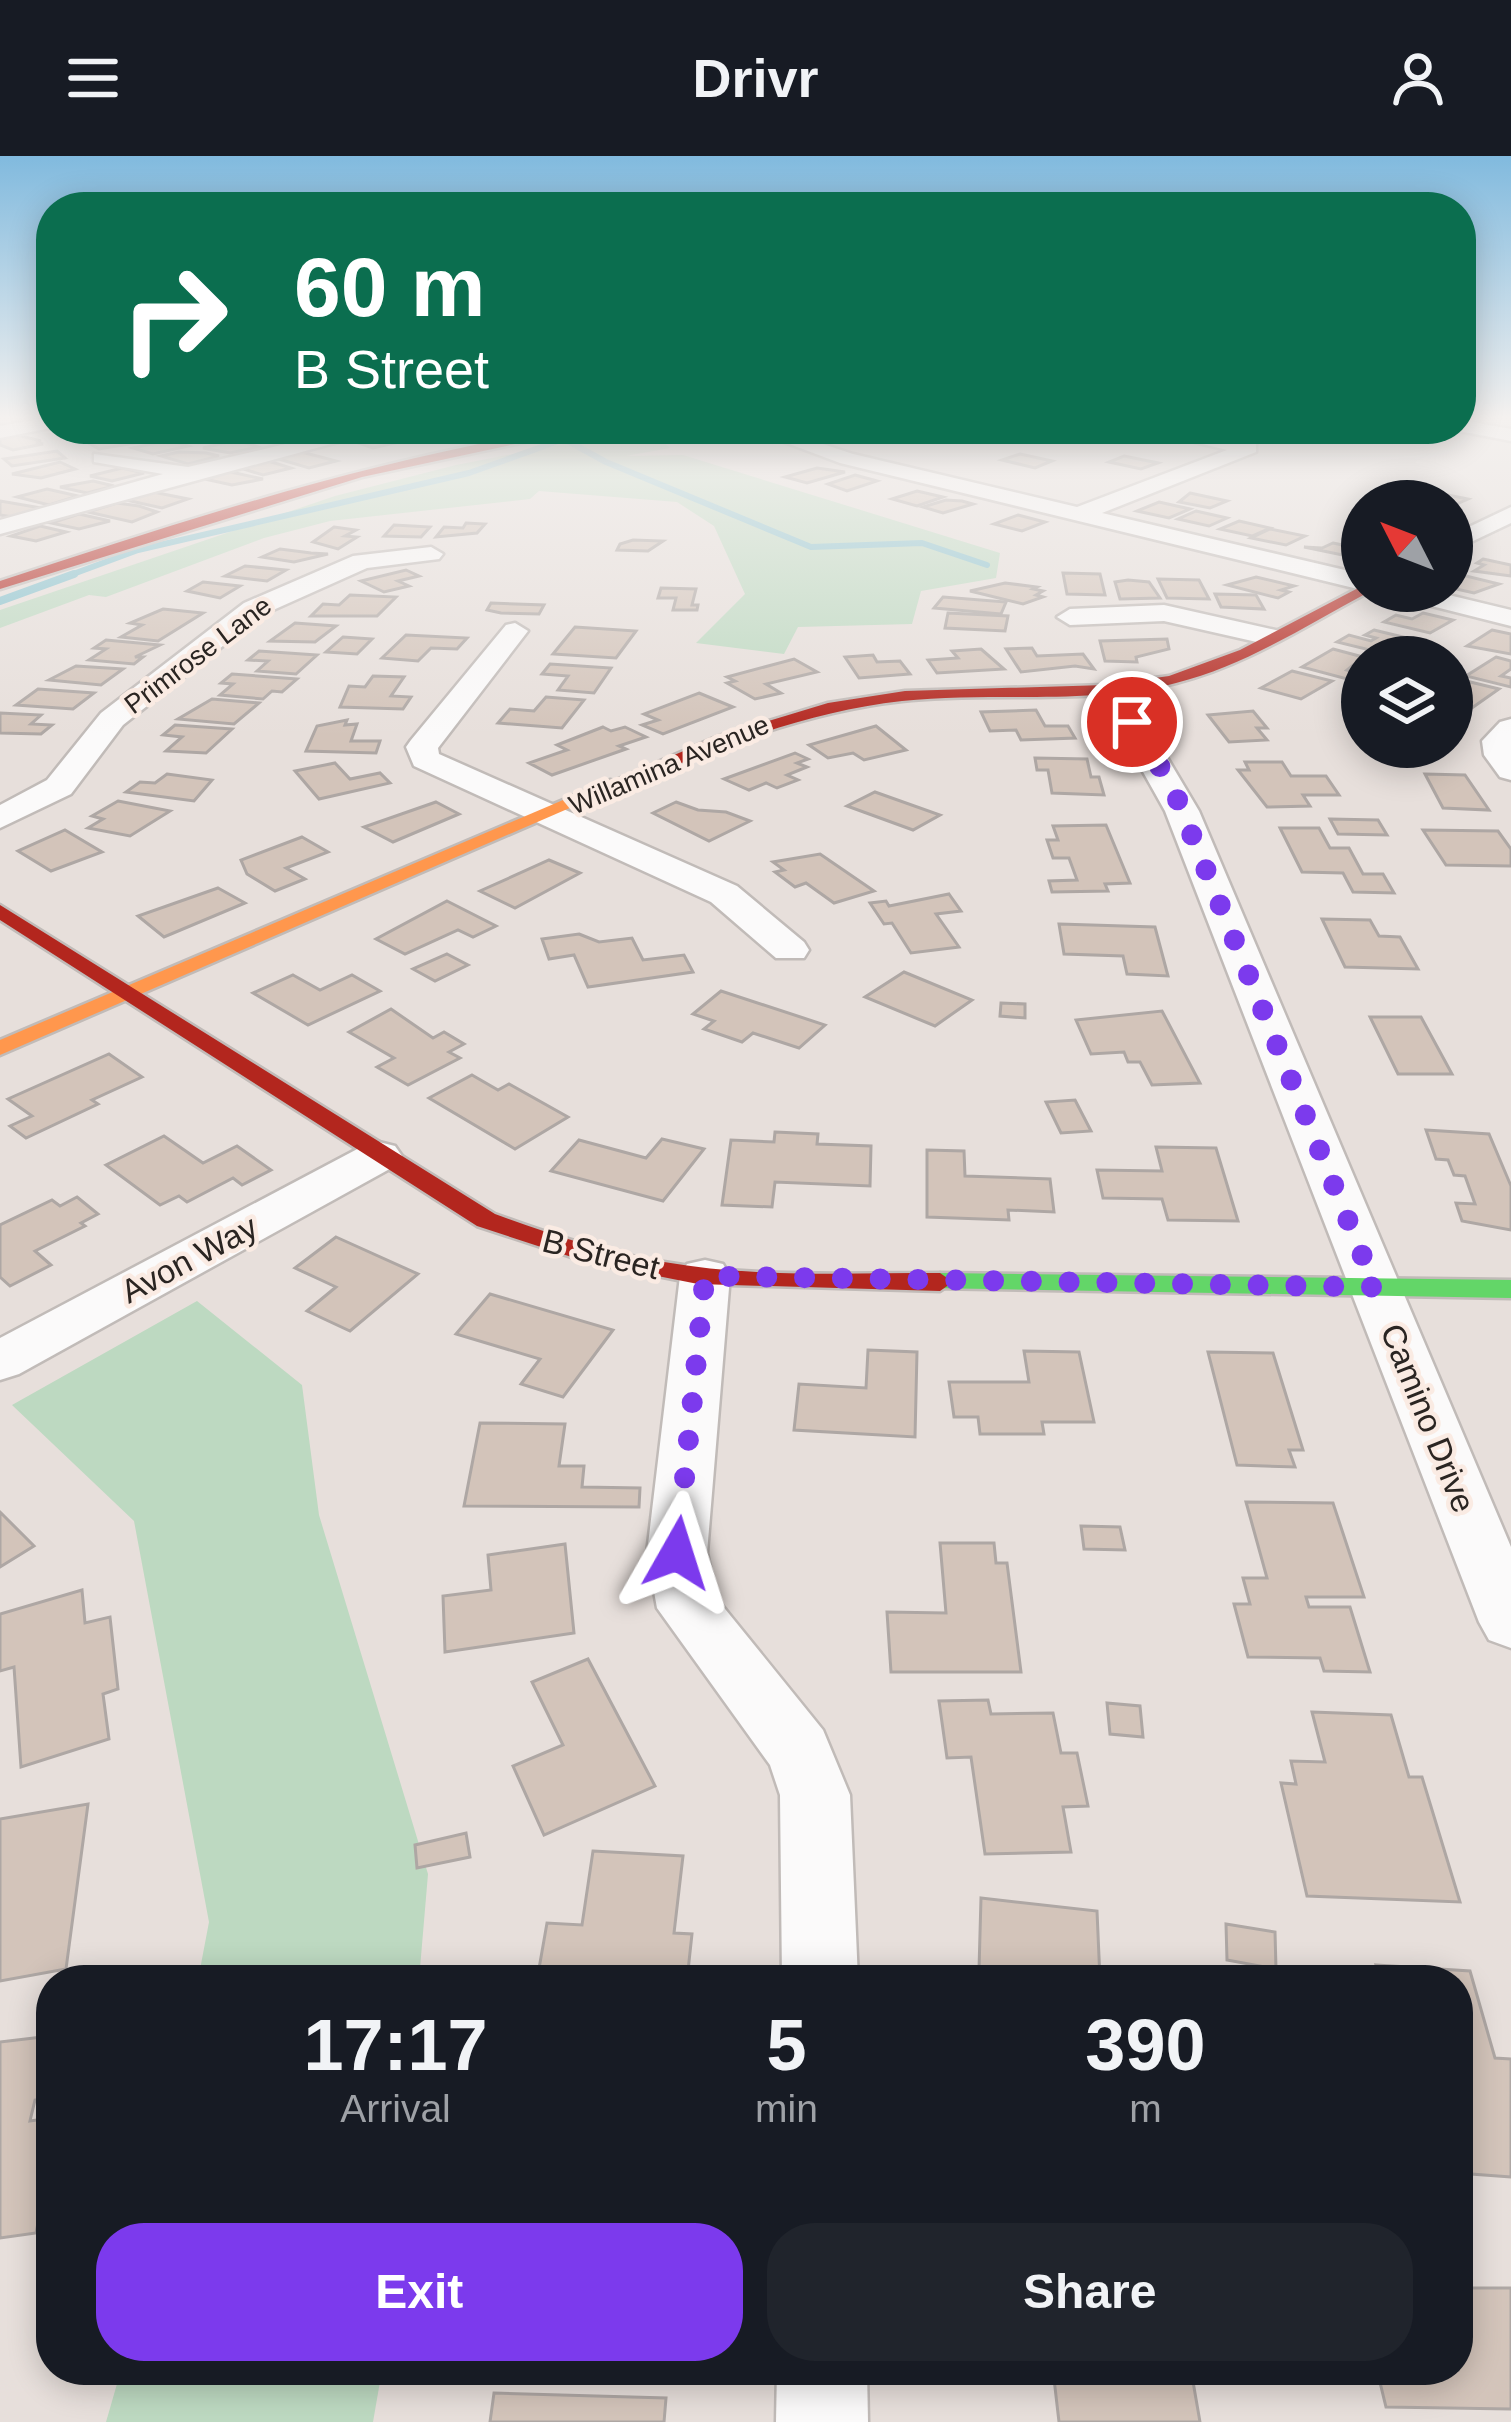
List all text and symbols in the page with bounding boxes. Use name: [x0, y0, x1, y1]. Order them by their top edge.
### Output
icon: menu: [60, 45, 126, 111]
icon: person: [1385, 45, 1451, 111]
text: Drivr: [692, 48, 819, 108]
icon: right: [96, 240, 252, 396]
text: 60 m: [294, 240, 485, 334]
text: B Street: [294, 339, 489, 399]
north arrow: [1341, 480, 1473, 612]
map controls: [1341, 480, 1473, 768]
street label: Primrose Lane: [119, 590, 277, 720]
button: layers: [1341, 636, 1473, 768]
pin: [1081, 671, 1183, 773]
icon: arrive: [1099, 689, 1165, 755]
street label: Willamina Avenue: [565, 709, 773, 821]
street label: Avon Way: [115, 1208, 264, 1310]
street label: B Street: [539, 1222, 663, 1286]
street label: Camino Drive: [1373, 1318, 1483, 1518]
position arrow: [614, 1490, 740, 1616]
text: 17:17: [303, 2005, 488, 2085]
text: 5: [766, 2005, 807, 2085]
text: 390: [1085, 2005, 1206, 2085]
text: Arrival: [340, 2087, 451, 2130]
text: min: [755, 2087, 818, 2130]
text: m: [1129, 2087, 1162, 2130]
button: Exit: [96, 2223, 743, 2361]
button: Share: [767, 2223, 1413, 2361]

